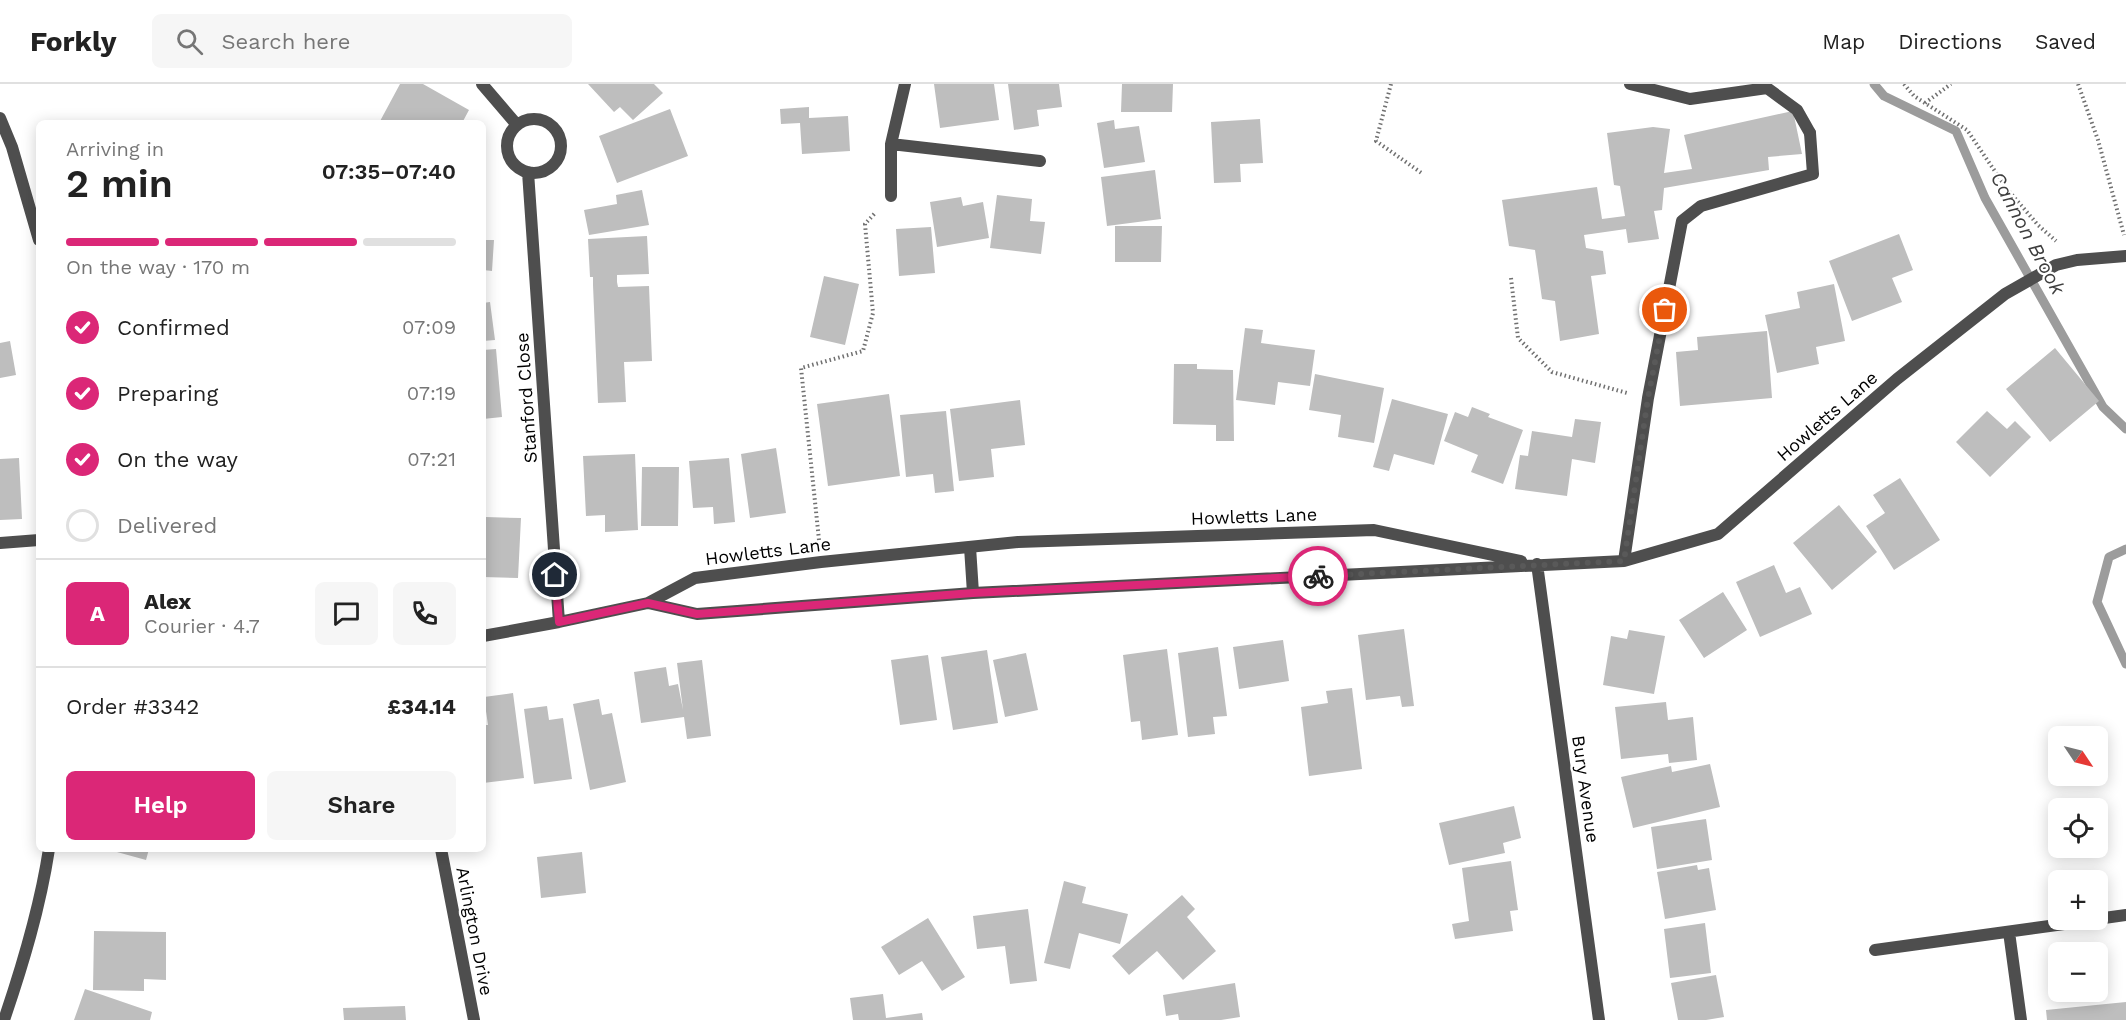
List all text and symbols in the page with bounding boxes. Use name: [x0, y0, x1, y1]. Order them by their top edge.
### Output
search box: [152, 14, 572, 68]
text: Forkly: [30, 25, 116, 58]
icon: search: [173, 25, 206, 58]
text: Search here: [221, 29, 350, 54]
text: Map: [1822, 29, 1865, 54]
text: Directions: [1898, 29, 2002, 54]
text: Saved: [2035, 29, 2096, 54]
text: Arriving in: [66, 137, 164, 161]
text: 07:35–07:40: [322, 159, 456, 184]
text: 2 min: [66, 161, 173, 206]
water label: Cannon Brook: [1986, 168, 2071, 299]
text: On the way · 170 m: [66, 255, 250, 279]
pin: [1639, 284, 1690, 335]
icon: bag: [1648, 293, 1681, 326]
icon: check: [66, 311, 99, 344]
text: Confirmed: [117, 315, 230, 340]
text: 07:09: [402, 315, 456, 339]
street label: Stanford Close: [511, 332, 541, 464]
street label: Howletts Lane: [1772, 367, 1882, 465]
icon: check: [66, 377, 99, 410]
text: Preparing: [117, 381, 218, 406]
text: 07:19: [407, 381, 456, 405]
icon: check: [66, 443, 99, 476]
text: On the way: [117, 447, 238, 472]
text: 07:21: [407, 447, 456, 471]
street label: Howletts Lane: [1191, 503, 1317, 529]
text: Delivered: [117, 513, 217, 538]
street label: Howletts Lane: [704, 533, 832, 569]
courier: [1288, 546, 1348, 606]
pin: [529, 549, 580, 600]
icon: home: [538, 558, 571, 591]
icon: bike: [1302, 560, 1335, 593]
button: chat: [315, 582, 378, 645]
button: phone: [393, 582, 456, 645]
text: Alex: [144, 589, 191, 614]
text: A: [90, 601, 105, 626]
text: Courier · 4.7: [144, 614, 260, 638]
text: Order #3342: [66, 694, 199, 719]
text: £34.14: [387, 694, 456, 719]
north arrow: [2048, 726, 2108, 786]
map controls: [2048, 726, 2108, 1002]
street label: Bury Avenue: [1568, 734, 1604, 844]
button: Help: [66, 771, 255, 840]
button: Share: [267, 771, 456, 840]
button: locate: [2048, 798, 2108, 858]
street label: Arlington Drive: [452, 865, 498, 997]
button: +: [2048, 870, 2108, 930]
button: −: [2048, 942, 2108, 1002]

